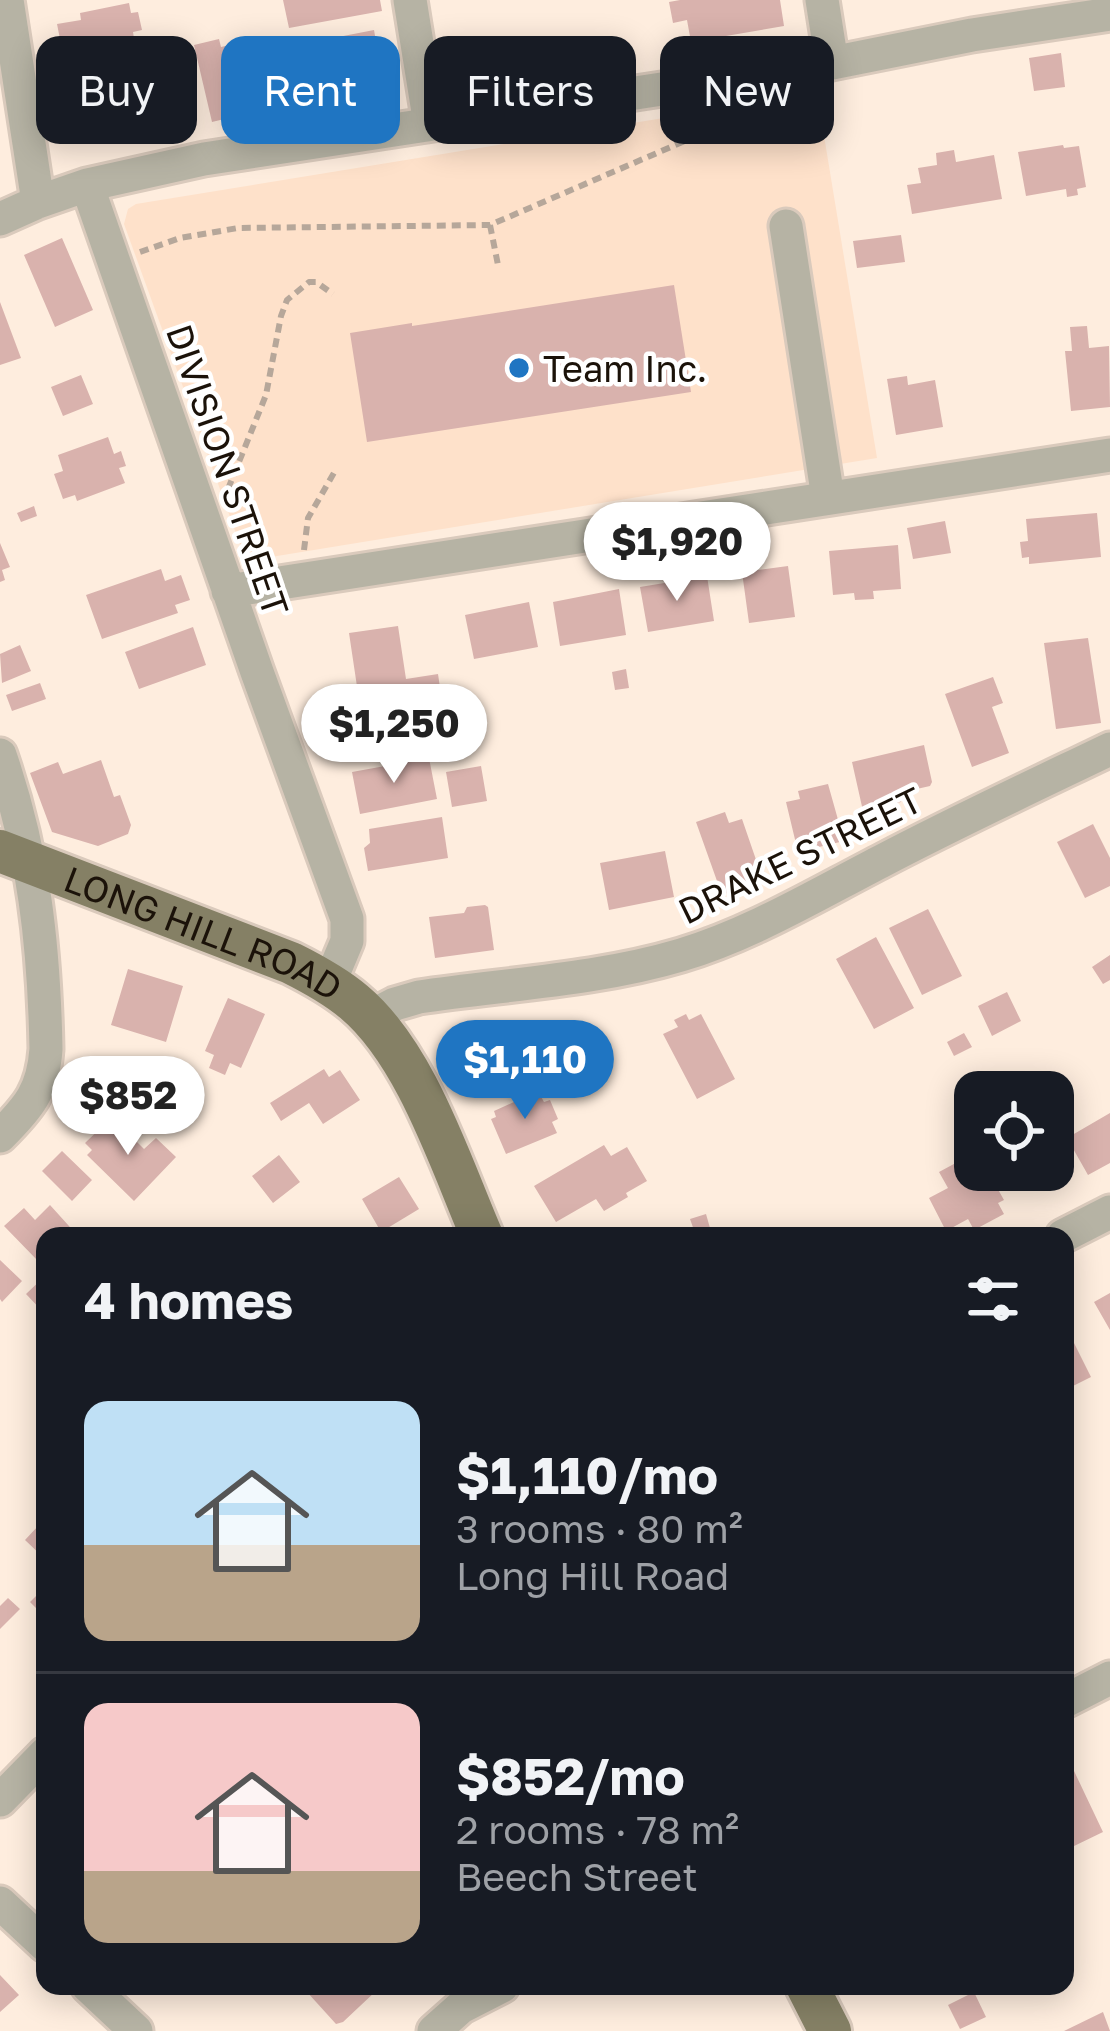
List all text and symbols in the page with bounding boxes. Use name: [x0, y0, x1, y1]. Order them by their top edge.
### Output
chip: Buy: [36, 36, 197, 144]
chip: Rent: [221, 36, 400, 144]
chip: Filters: [424, 36, 636, 144]
chip: New: [660, 36, 834, 144]
street label: DIVISION STREET: [158, 319, 298, 621]
place label: Team Inc.: [543, 347, 707, 390]
marker: Team Inc.: [506, 355, 532, 381]
pin: $1,920: [579, 502, 775, 604]
text: $1,920: [611, 517, 743, 564]
pin: $1,250: [296, 684, 492, 786]
text: $1,250: [328, 699, 460, 746]
street label: DRAKE STREET: [671, 777, 929, 933]
street label: LONG HILL ROAD: [59, 856, 350, 1008]
pin: $1,110: [427, 1020, 623, 1122]
text: $1,110: [463, 1035, 587, 1082]
pin: $852: [57, 1056, 199, 1158]
text: $852: [79, 1071, 177, 1118]
map controls: [954, 1071, 1074, 1191]
button: locate: [954, 1071, 1074, 1191]
icon: filters: [960, 1266, 1026, 1332]
text: 4 homes: [84, 1269, 293, 1330]
text: $1,110/mo: [456, 1444, 718, 1505]
icon: home: [180, 1449, 324, 1593]
text: 3 rooms · 80 m²: [456, 1505, 743, 1552]
text: Long Hill Road: [456, 1552, 729, 1599]
text: $852/mo: [456, 1745, 685, 1806]
icon: home: [180, 1751, 324, 1895]
text: 2 rooms · 78 m²: [456, 1806, 739, 1853]
text: Beech Street: [456, 1853, 698, 1900]

